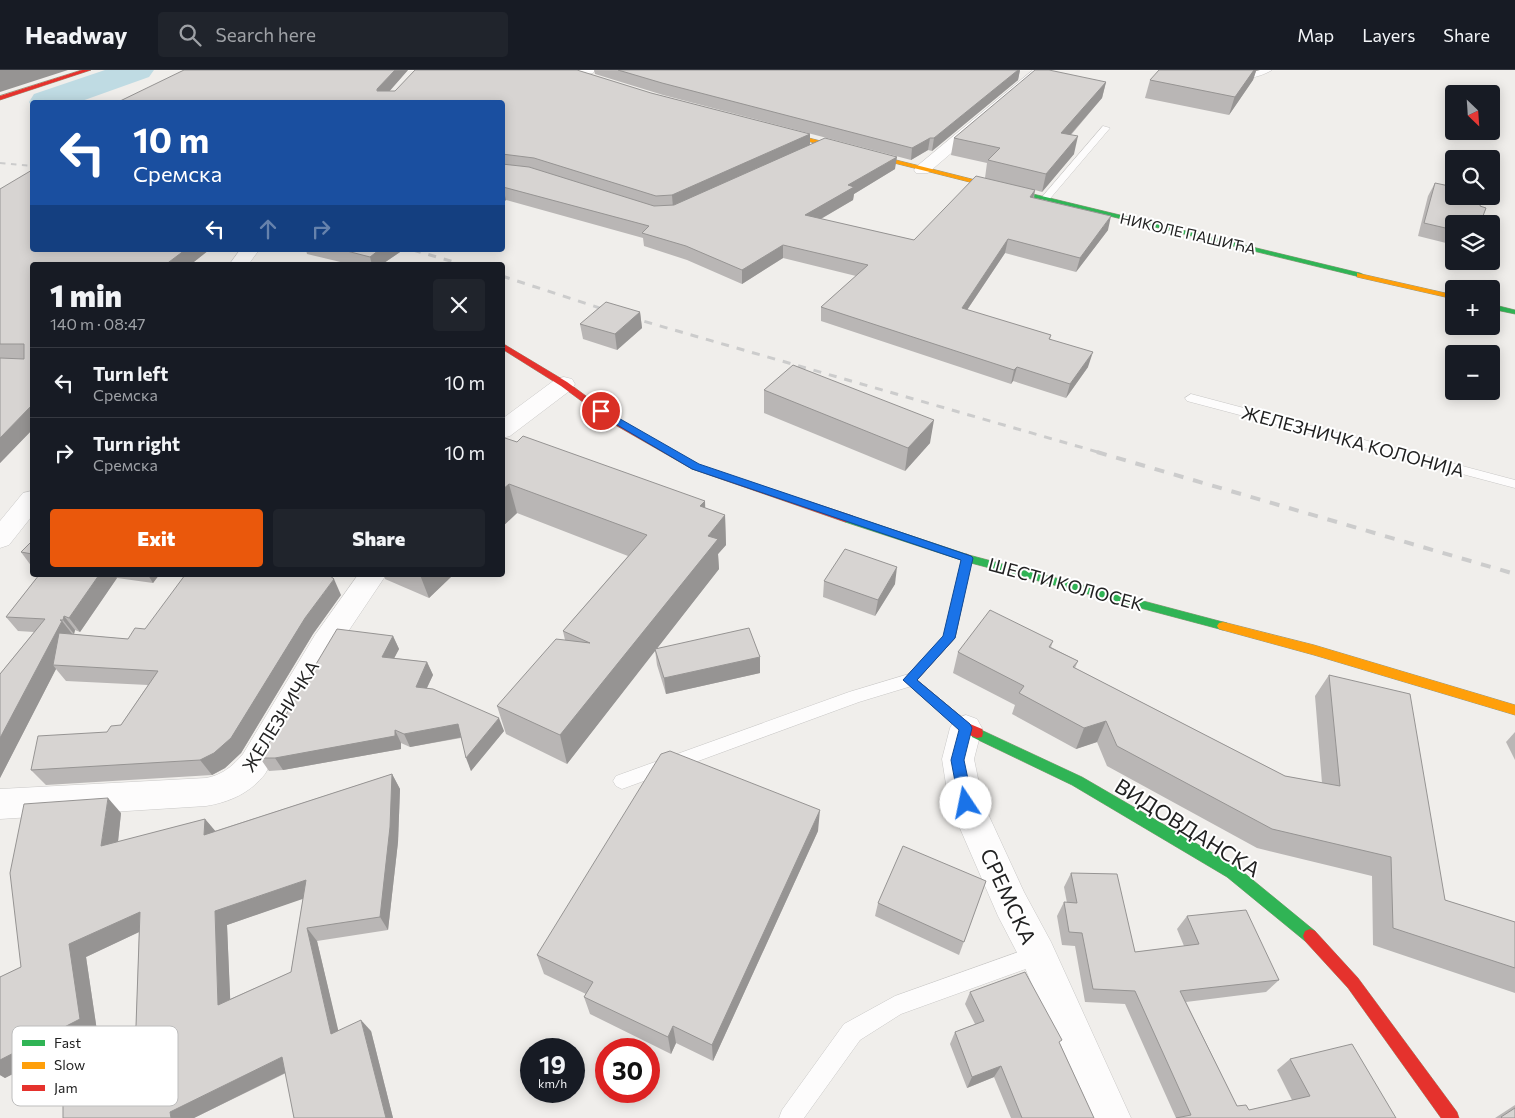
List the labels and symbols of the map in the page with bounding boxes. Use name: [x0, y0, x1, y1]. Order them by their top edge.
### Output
north arrow: [1445, 85, 1500, 140]
street label: НИКОЛЕ ПАШИЋА: [1118, 209, 1258, 257]
pin: [580, 390, 622, 432]
street label: ЖЕЛЕЗНИЧКА КОЛОНИЈА: [1239, 401, 1467, 481]
street label: ШЕСТИ КОЛОСЕК: [986, 553, 1146, 615]
street label: ЖЕЛЕЗНИЧКА: [237, 656, 323, 776]
street label: ВИДОВДАНСКА: [1111, 772, 1265, 882]
position arrow: [939, 776, 991, 828]
street label: СРЕМСКА: [976, 844, 1042, 948]
legend: [12, 1026, 178, 1106]
text: Fast: [54, 1034, 81, 1051]
speed limit sign: 30: [595, 1038, 660, 1103]
text: Slow: [54, 1056, 85, 1073]
text: Jam: [54, 1079, 78, 1096]

